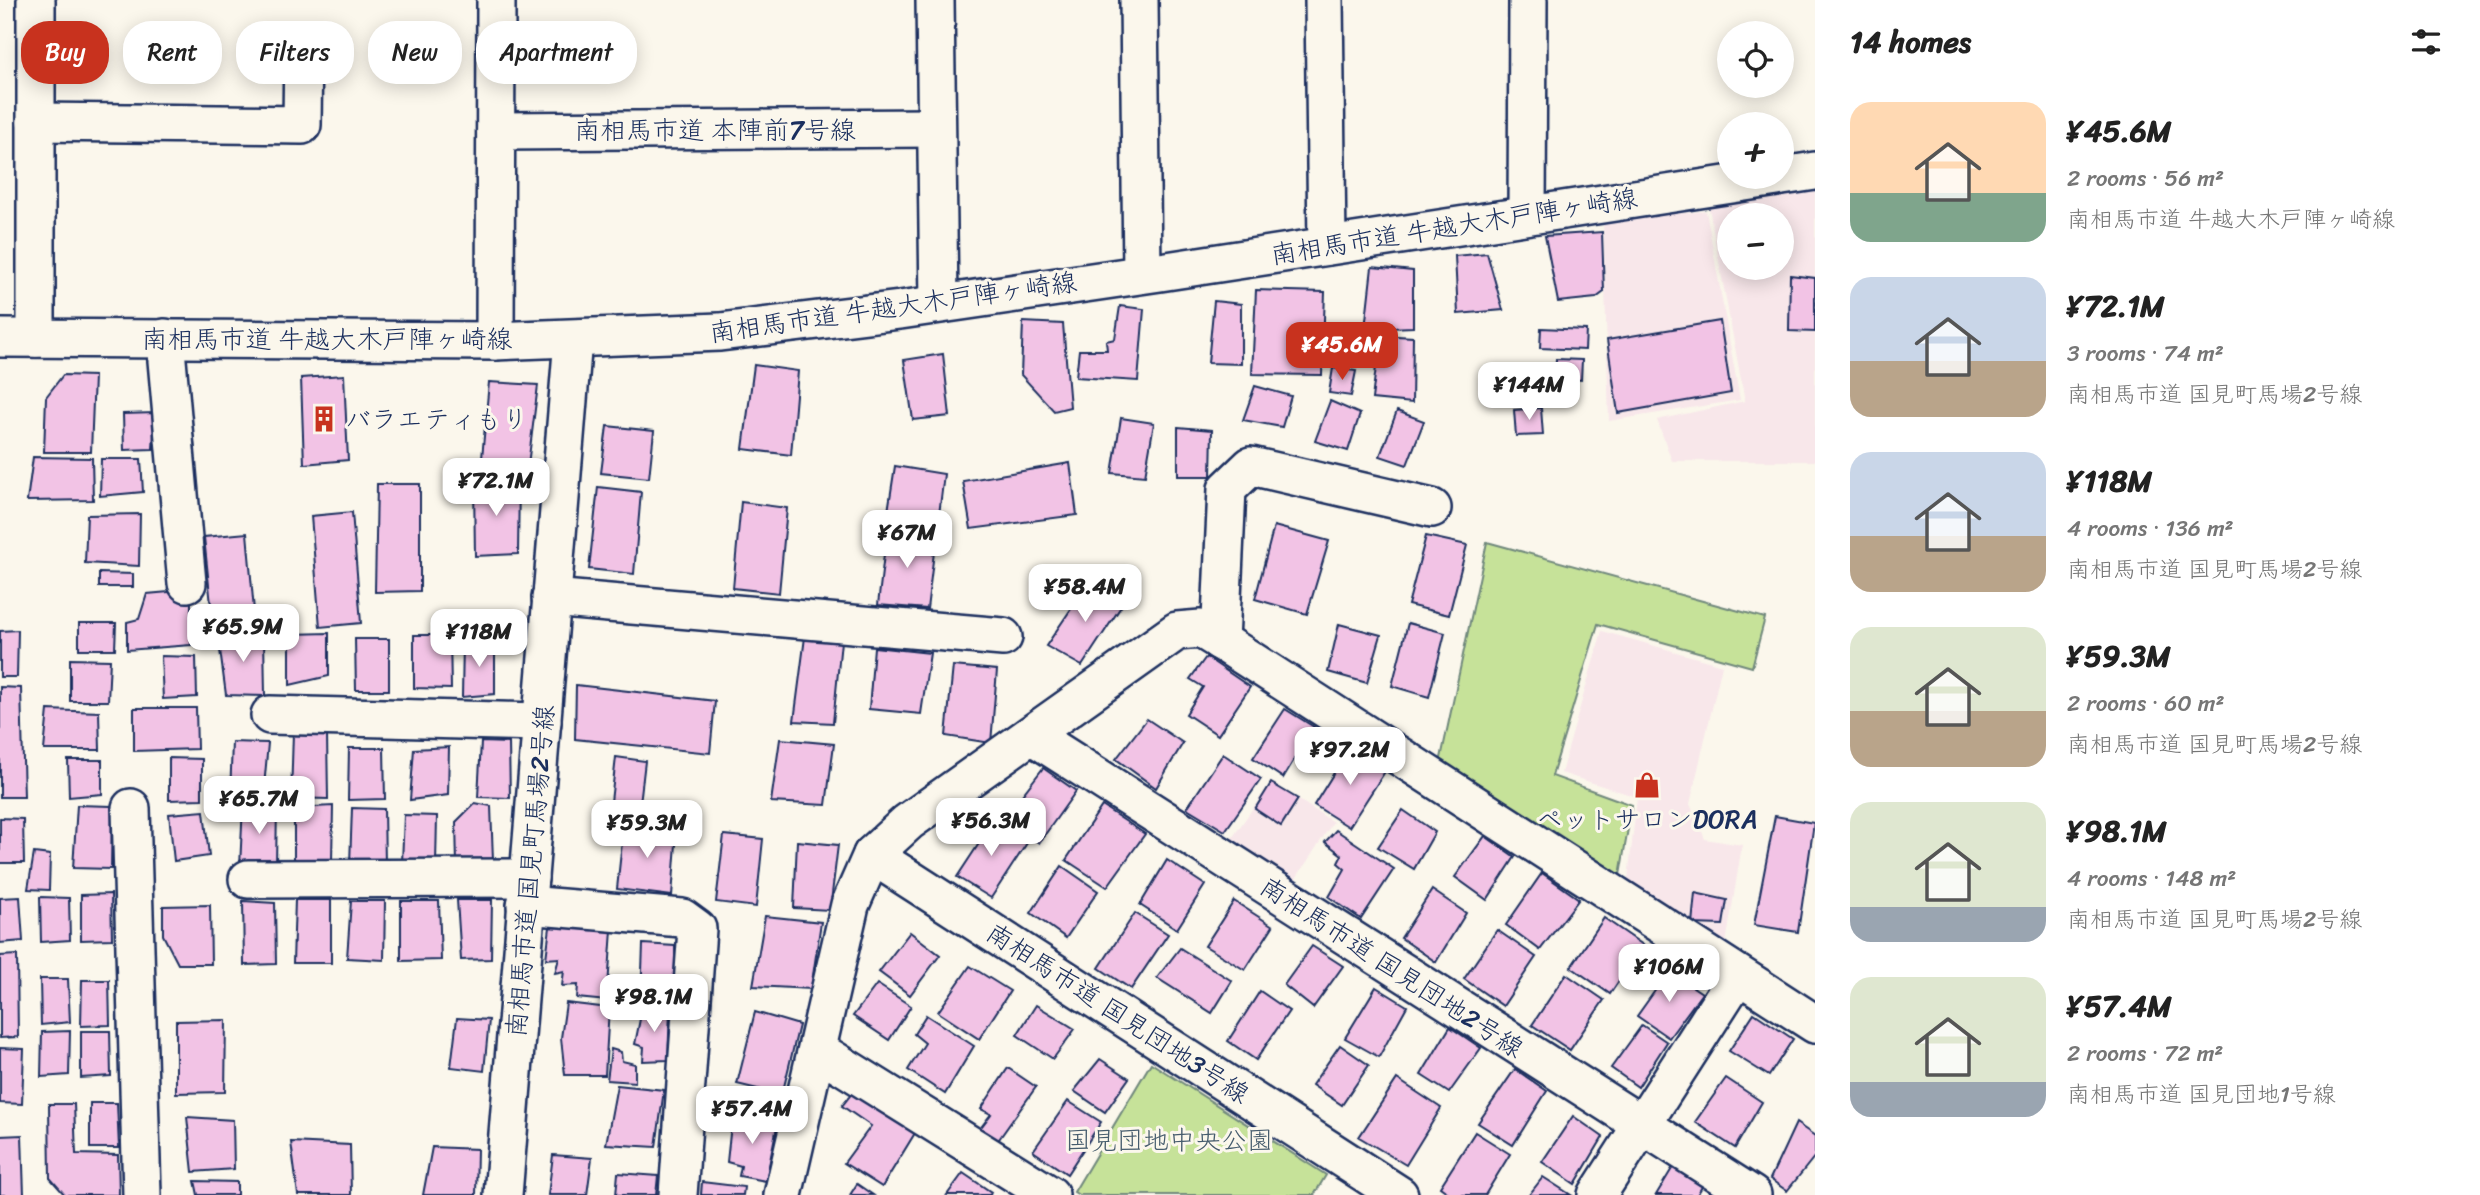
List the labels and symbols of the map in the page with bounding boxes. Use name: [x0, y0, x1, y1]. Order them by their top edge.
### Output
street label: 南相馬市道 本陣前7号線: [574, 107, 856, 153]
street label: 南相馬市道 牛越大木戸陣ヶ崎線: [1267, 174, 1641, 278]
street label: 南相馬市道 牛越大木戸陣ヶ崎線: [706, 258, 1080, 356]
street label: 南相馬市道 牛越大木戸陣ヶ崎線: [142, 316, 512, 362]
pin: ¥45.6M: [1285, 322, 1399, 382]
pin: ¥144M: [1480, 362, 1578, 422]
place label: バラエティもり: [345, 396, 528, 442]
building icon: バラエティもり: [309, 404, 339, 434]
pin: ¥72.1M: [439, 458, 553, 518]
pin: ¥67M: [866, 510, 948, 570]
pin: ¥58.4M: [1028, 564, 1142, 624]
pin: ¥65.9M: [186, 604, 300, 664]
pin: ¥118M: [430, 610, 528, 669]
street label: 南相馬市道 国見町馬場2号線: [493, 703, 567, 1039]
pin: ¥97.2M: [1293, 728, 1407, 787]
shop icon: ペットサロンDORA: [1632, 770, 1662, 800]
pin: ¥65.7M: [202, 776, 316, 836]
place label: ペットサロンDORA: [1536, 796, 1758, 842]
pin: ¥56.3M: [934, 798, 1048, 858]
pin: ¥59.3M: [590, 800, 704, 860]
street label: 南相馬市道 国見団地2号線: [1250, 864, 1534, 1070]
street label: 南相馬市道 国見団地3号線: [977, 910, 1259, 1116]
pin: ¥106M: [1620, 944, 1718, 1004]
pin: ¥98.1M: [597, 974, 711, 1034]
pin: ¥57.4M: [695, 1086, 809, 1146]
park label: 国見団地中央公園: [1065, 1117, 1273, 1163]

